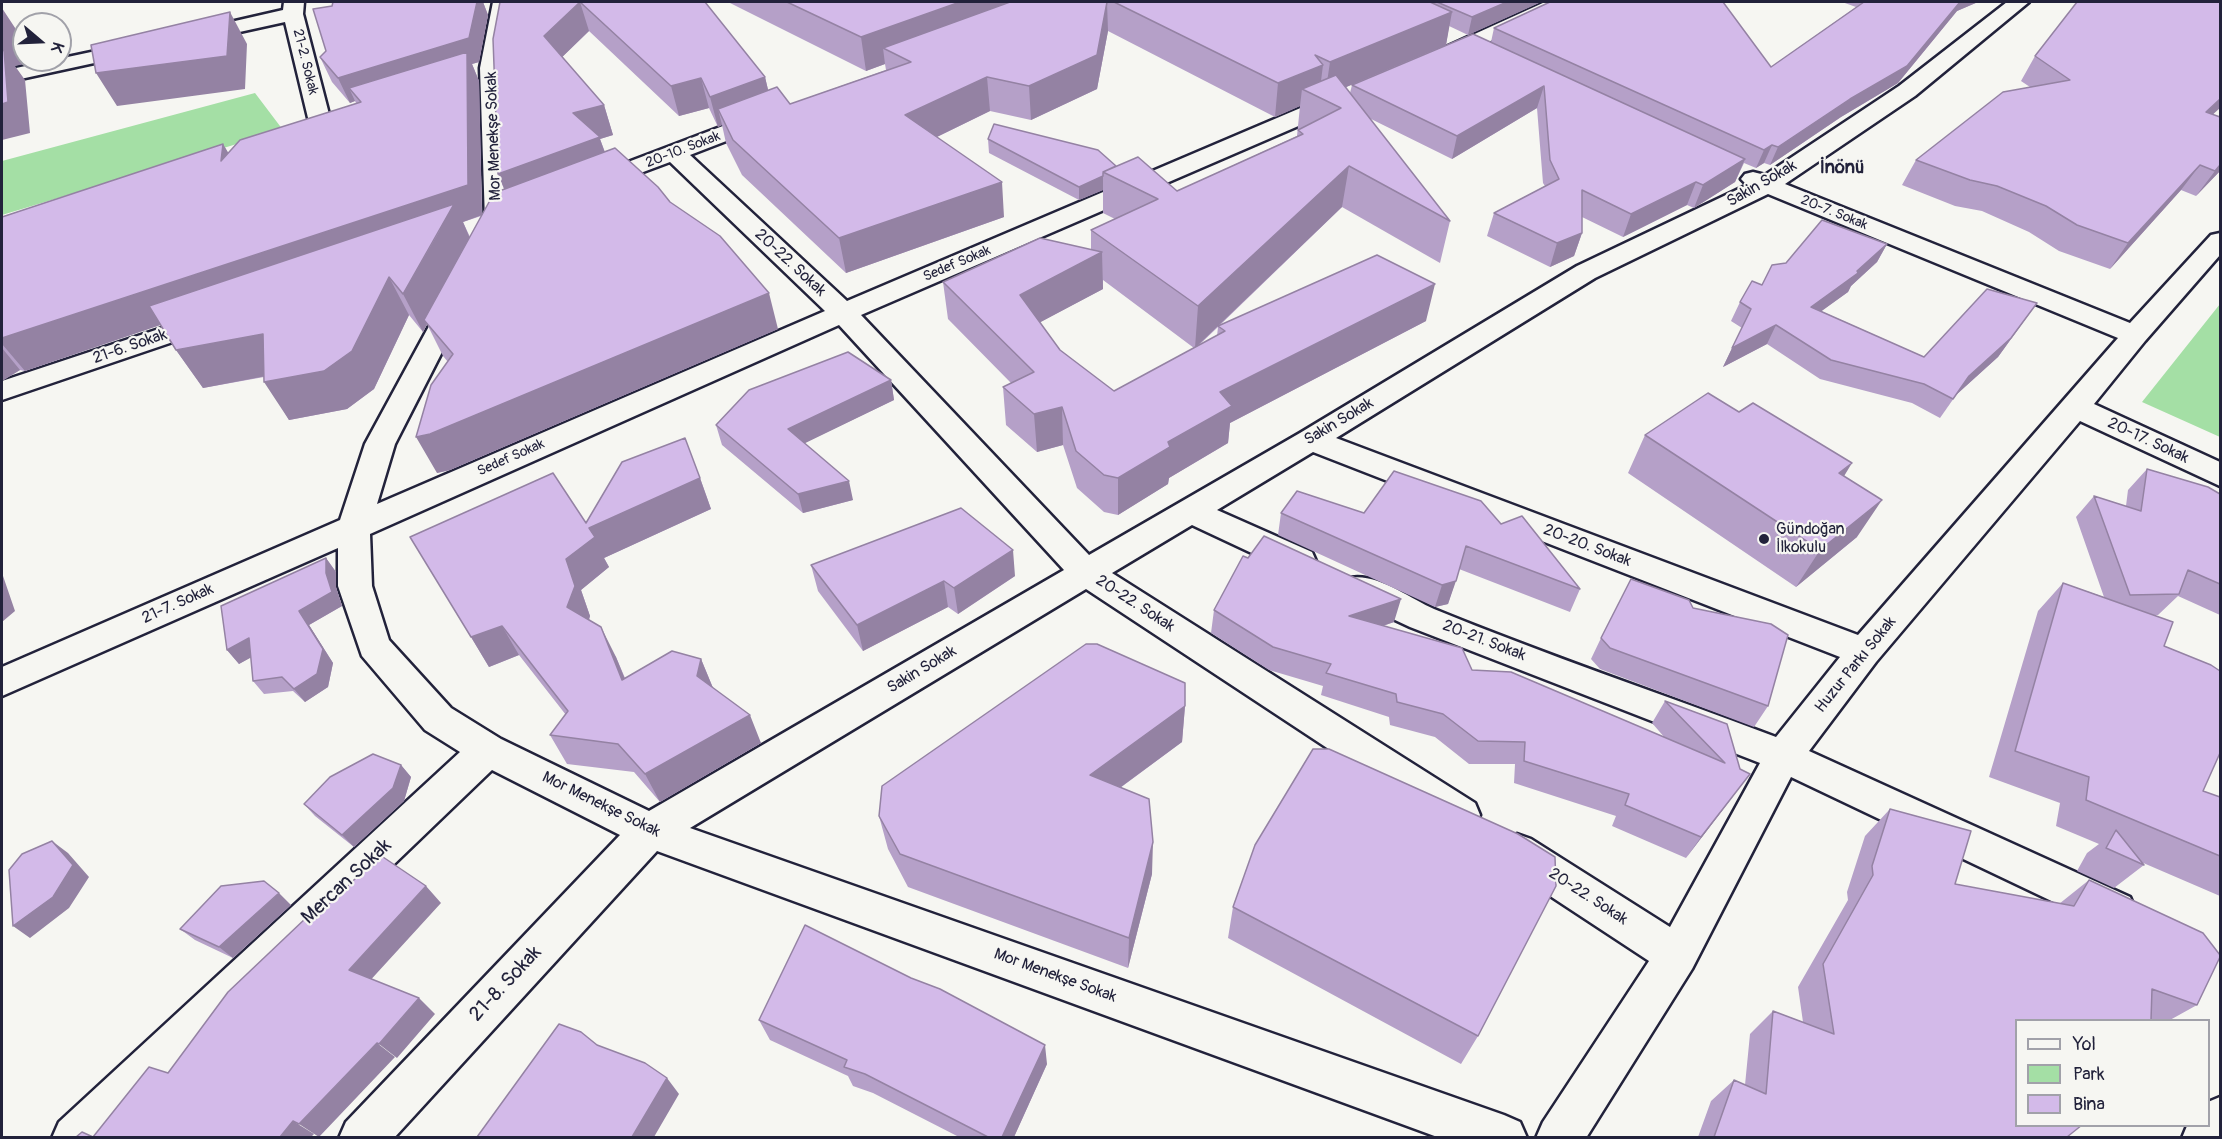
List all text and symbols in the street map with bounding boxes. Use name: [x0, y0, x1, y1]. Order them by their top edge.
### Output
north arrow: [12, 12, 72, 72]
street label: 21-2. Sokak: [289, 27, 321, 97]
text: K: [46, 39, 68, 55]
street label: Mor Menekşe Sokak: [482, 71, 506, 201]
street label: 20-10. Sokak: [643, 128, 723, 172]
street label: Sakin Sokak: [1724, 156, 1800, 212]
district label: İnönü: [1820, 157, 1864, 179]
street label: 20-7. Sokak: [1798, 192, 1870, 234]
street label: 20-22. Sokak: [750, 225, 830, 301]
street label: Sedef Sokak: [921, 242, 993, 286]
street label: 21-6. Sokak: [90, 325, 170, 369]
street label: Sakin Sokak: [1301, 394, 1377, 450]
street label: 20-17. Sokak: [2104, 414, 2192, 468]
street label: Sedef Sokak: [475, 436, 547, 480]
place label: Gündoğan İlkokulu: [1776, 520, 1844, 558]
street label: 20-20. Sokak: [1541, 521, 1633, 571]
marker: Gündoğan İlkokulu: [1757, 532, 1771, 546]
street label: 20-22. Sokak: [1092, 571, 1178, 637]
street label: 21-7. Sokak: [139, 580, 217, 628]
street label: Huzur Parkı Sokak: [1811, 613, 1901, 717]
street label: 20-21. Sokak: [1440, 616, 1528, 666]
street label: Sakin Sokak: [884, 642, 960, 698]
street label: Mor Menekşe Sokak: [539, 768, 663, 842]
street label: Mercan Sokak: [297, 834, 397, 930]
street label: 20-22. Sokak: [1545, 864, 1631, 930]
street label: 21-8. Sokak: [465, 941, 547, 1027]
street label: Mor Menekşe Sokak: [991, 945, 1119, 1007]
legend: [2015, 1019, 2210, 1127]
text: Yol: [2073, 1033, 2096, 1056]
text: Park: [2073, 1063, 2105, 1086]
text: Bina: [2073, 1093, 2105, 1116]

